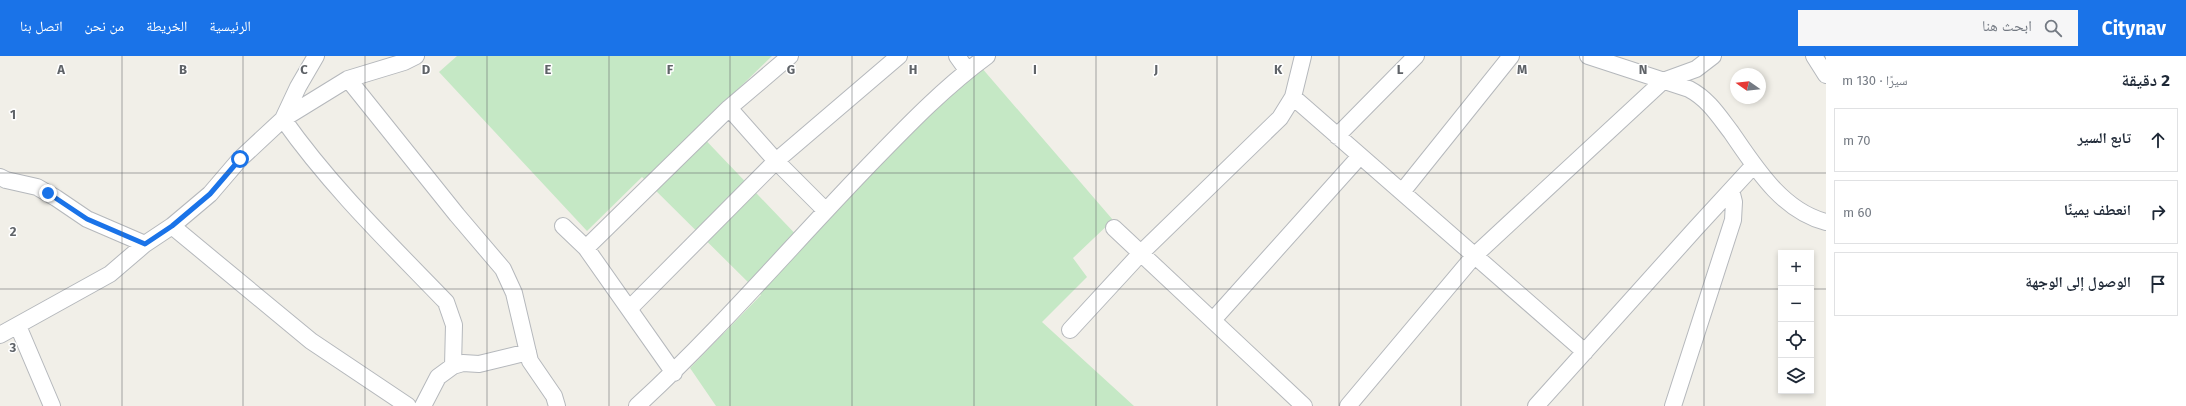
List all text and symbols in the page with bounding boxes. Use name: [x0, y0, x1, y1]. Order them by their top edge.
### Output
search box: [1798, 10, 2078, 46]
text: ابحث هنا: [1982, 17, 2032, 35]
icon: search: [2042, 17, 2064, 39]
text: Citynav: [2102, 17, 2166, 40]
text: اتصل بنا: [20, 18, 63, 35]
text: من نحن: [85, 18, 124, 35]
text: الخريطة: [146, 18, 187, 35]
text: الرئيسية: [209, 18, 251, 35]
text: A: [56, 62, 65, 77]
text: B: [179, 62, 187, 77]
text: C: [300, 62, 308, 77]
text: D: [422, 62, 431, 77]
text: E: [545, 62, 552, 77]
text: F: [667, 62, 674, 77]
text: G: [787, 62, 795, 77]
text: H: [909, 62, 917, 77]
text: I: [1033, 62, 1037, 77]
text: J: [1153, 62, 1158, 77]
text: K: [1274, 62, 1283, 77]
text: L: [1397, 62, 1404, 77]
text: M: [1517, 62, 1527, 77]
text: N: [1639, 62, 1647, 77]
north arrow: [1730, 68, 1766, 104]
text: 2 دقيقة: [2121, 70, 2170, 91]
text: سيرًا · 130 m: [1842, 73, 1908, 88]
text: 1: [10, 107, 16, 122]
text: تابع السير: [2077, 129, 2131, 147]
icon: ahead: [2147, 129, 2169, 151]
text: 70 m: [1843, 133, 1870, 148]
route start: [231, 150, 249, 168]
route end: [39, 184, 57, 202]
text: انعطف يمينًا: [2064, 201, 2131, 219]
icon: right: [2147, 201, 2169, 223]
text: 60 m: [1843, 205, 1872, 220]
text: 2: [10, 224, 17, 239]
map controls: [1778, 250, 1814, 394]
button: +: [1778, 250, 1814, 286]
text: الوصول إلى الوجهة: [2025, 273, 2131, 291]
icon: arrive: [2147, 273, 2169, 295]
button: −: [1778, 286, 1814, 322]
button: locate: [1778, 322, 1814, 358]
text: 3: [9, 340, 17, 355]
button: layers: [1778, 358, 1814, 394]

